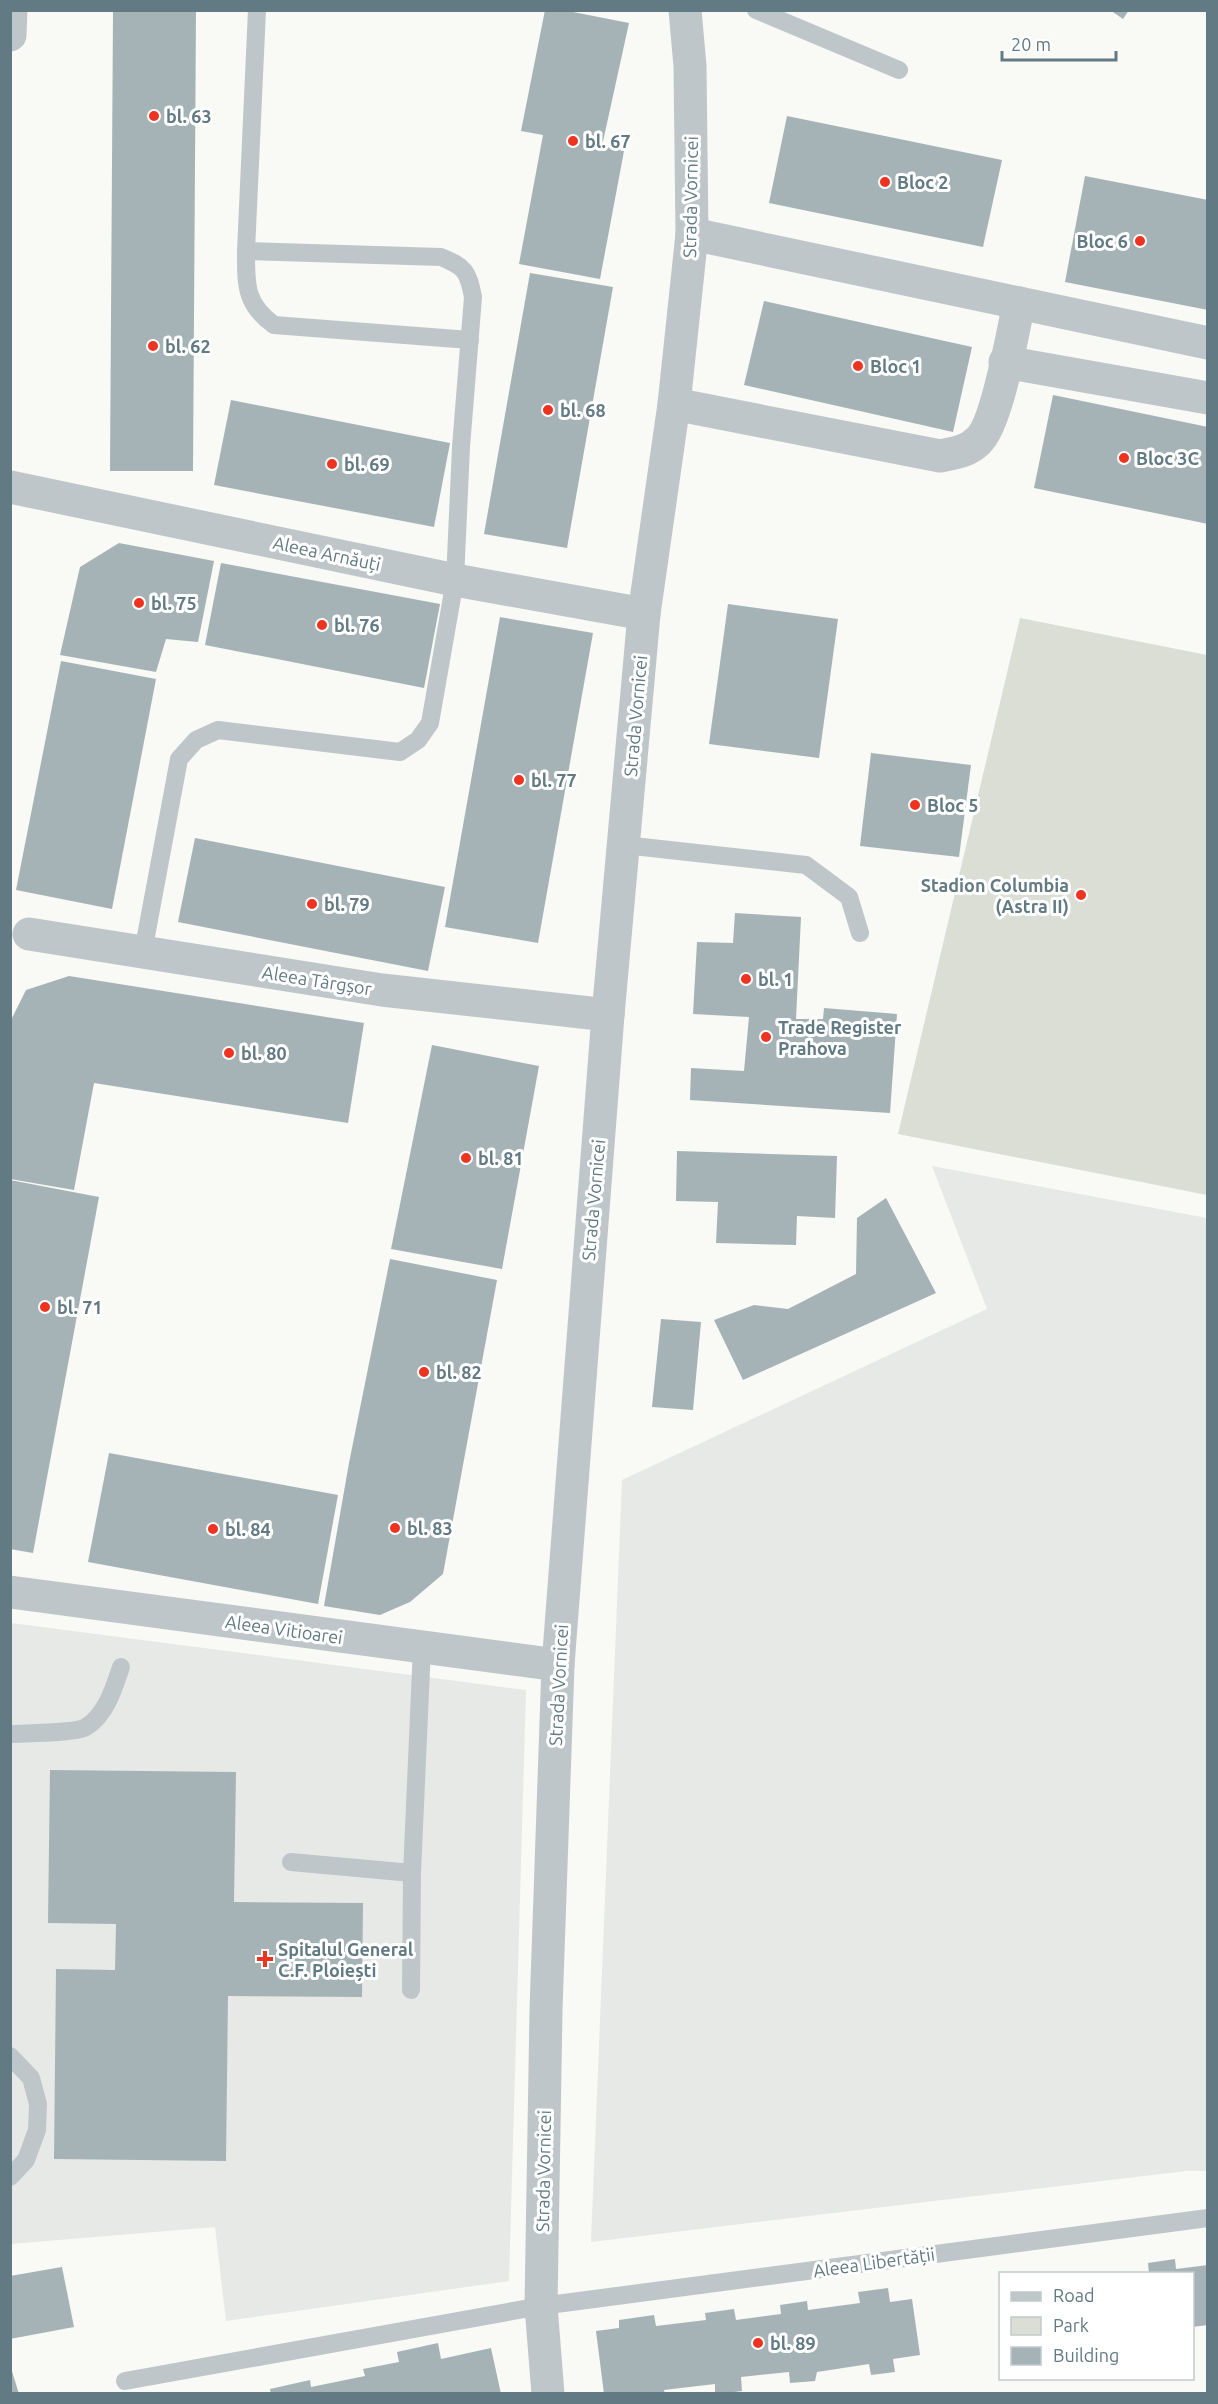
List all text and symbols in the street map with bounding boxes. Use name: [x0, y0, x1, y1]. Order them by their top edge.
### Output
scale bar: [1002, 24, 1116, 62]
text: 20 m: [1011, 34, 1051, 54]
place label: bl. 63: [166, 106, 212, 126]
marker: bl. 63: [147, 109, 161, 123]
place label: bl. 67: [585, 131, 631, 151]
marker: bl. 67: [566, 134, 580, 148]
street label: Strada Vornicei: [679, 136, 701, 258]
place label: Bloc 2: [897, 172, 948, 192]
marker: Bloc 2: [878, 175, 892, 189]
place label: Bloc 6: [1077, 231, 1128, 251]
marker: Bloc 6: [1133, 234, 1147, 248]
place label: bl. 62: [165, 336, 211, 356]
marker: bl. 62: [146, 339, 160, 353]
place label: Bloc 1: [870, 356, 921, 376]
marker: Bloc 1: [851, 359, 865, 373]
place label: bl. 68: [560, 400, 606, 420]
marker: bl. 68: [541, 403, 555, 417]
place label: Bloc 3C: [1136, 448, 1199, 468]
marker: Bloc 3C: [1117, 451, 1131, 465]
place label: bl. 69: [344, 454, 390, 474]
marker: bl. 69: [325, 457, 339, 471]
street label: Aleea Arnăuți: [271, 532, 383, 574]
place label: bl. 75: [151, 593, 197, 613]
marker: bl. 75: [132, 596, 146, 610]
place label: bl. 76: [334, 615, 380, 635]
marker: bl. 76: [315, 618, 329, 632]
street label: Strada Vornicei: [620, 654, 650, 778]
place label: bl. 77: [531, 770, 577, 790]
marker: bl. 77: [512, 773, 526, 787]
place label: Bloc 5: [927, 795, 978, 815]
marker: Bloc 5: [908, 798, 922, 812]
place label: Stadion Columbia (Astra II): [921, 875, 1069, 917]
marker: Stadion Columbia (Astra II): [1074, 888, 1088, 902]
place label: bl. 79: [324, 894, 370, 914]
marker: bl. 79: [305, 897, 319, 911]
street label: Aleea Târgșor: [261, 961, 373, 999]
place label: bl. 1: [758, 969, 793, 989]
marker: bl. 1: [739, 972, 753, 986]
place label: Trade Register Prahova: [778, 1017, 902, 1058]
marker: Trade Register Prahova: [759, 1030, 773, 1044]
place label: bl. 80: [241, 1043, 287, 1063]
marker: bl. 80: [222, 1046, 236, 1060]
street label: Strada Vornicei: [578, 1138, 608, 1262]
place label: bl. 81: [478, 1148, 524, 1168]
marker: bl. 81: [459, 1151, 473, 1165]
place label: bl. 71: [57, 1297, 103, 1317]
marker: bl. 71: [38, 1300, 52, 1314]
place label: bl. 82: [436, 1362, 482, 1382]
marker: bl. 82: [417, 1365, 431, 1379]
place label: bl. 83: [407, 1518, 453, 1538]
place label: bl. 84: [225, 1519, 271, 1539]
marker: bl. 83: [388, 1521, 402, 1535]
marker: bl. 84: [206, 1522, 220, 1536]
street label: Aleea Vitioarei: [224, 1611, 344, 1647]
street label: Strada Vornicei: [545, 1624, 571, 1746]
place label: Spitalul General C.F. Ploiești: [278, 1939, 414, 1981]
marker: Spitalul General C.F. Ploiești: [256, 1950, 274, 1968]
street label: Strada Vornicei: [532, 2110, 554, 2232]
street label: Aleea Libertății: [812, 2244, 936, 2280]
legend: [999, 2272, 1194, 2380]
text: Road: [1053, 2285, 1095, 2305]
text: Park: [1053, 2315, 1089, 2335]
place label: bl. 89: [770, 2333, 816, 2353]
marker: bl. 89: [751, 2336, 765, 2350]
text: Building: [1053, 2345, 1119, 2365]

